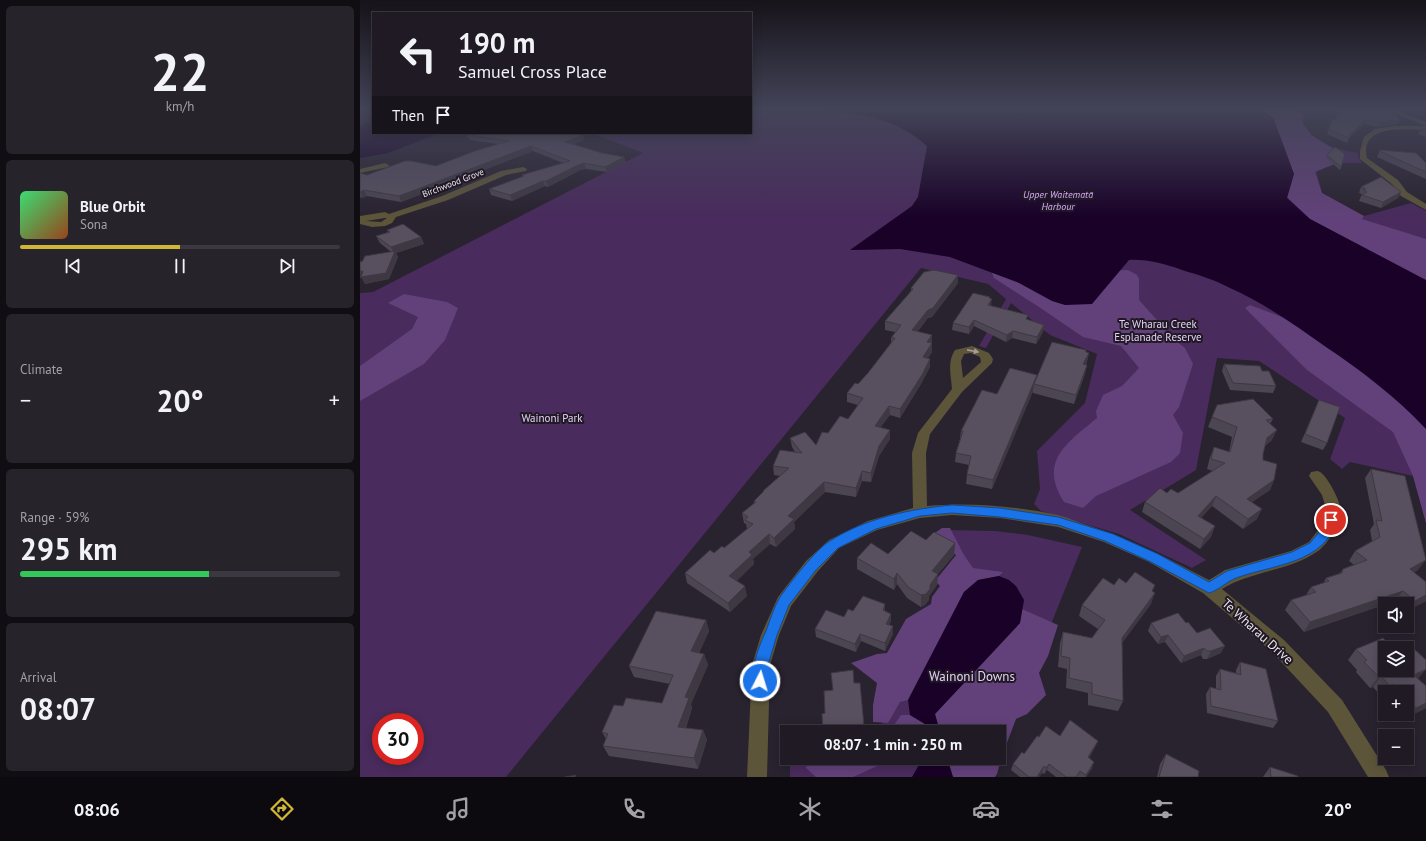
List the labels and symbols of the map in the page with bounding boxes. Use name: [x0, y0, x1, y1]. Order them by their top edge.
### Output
street label: Birchwood Grove: [420, 166, 486, 199]
water label: Upper Waitematā Harbour: [1023, 188, 1093, 213]
park label: Te Wharau Creek Esplanade Reserve: [1114, 317, 1202, 344]
one-way arrow: [967, 348, 980, 354]
park label: Wainoni Park: [521, 411, 583, 425]
pin: [1314, 503, 1348, 537]
street label: Te Wharau Drive: [1218, 595, 1297, 668]
position arrow: [739, 660, 781, 702]
park label: Wainoni Downs: [929, 668, 1015, 685]
speed limit sign: 30: [372, 713, 424, 765]

